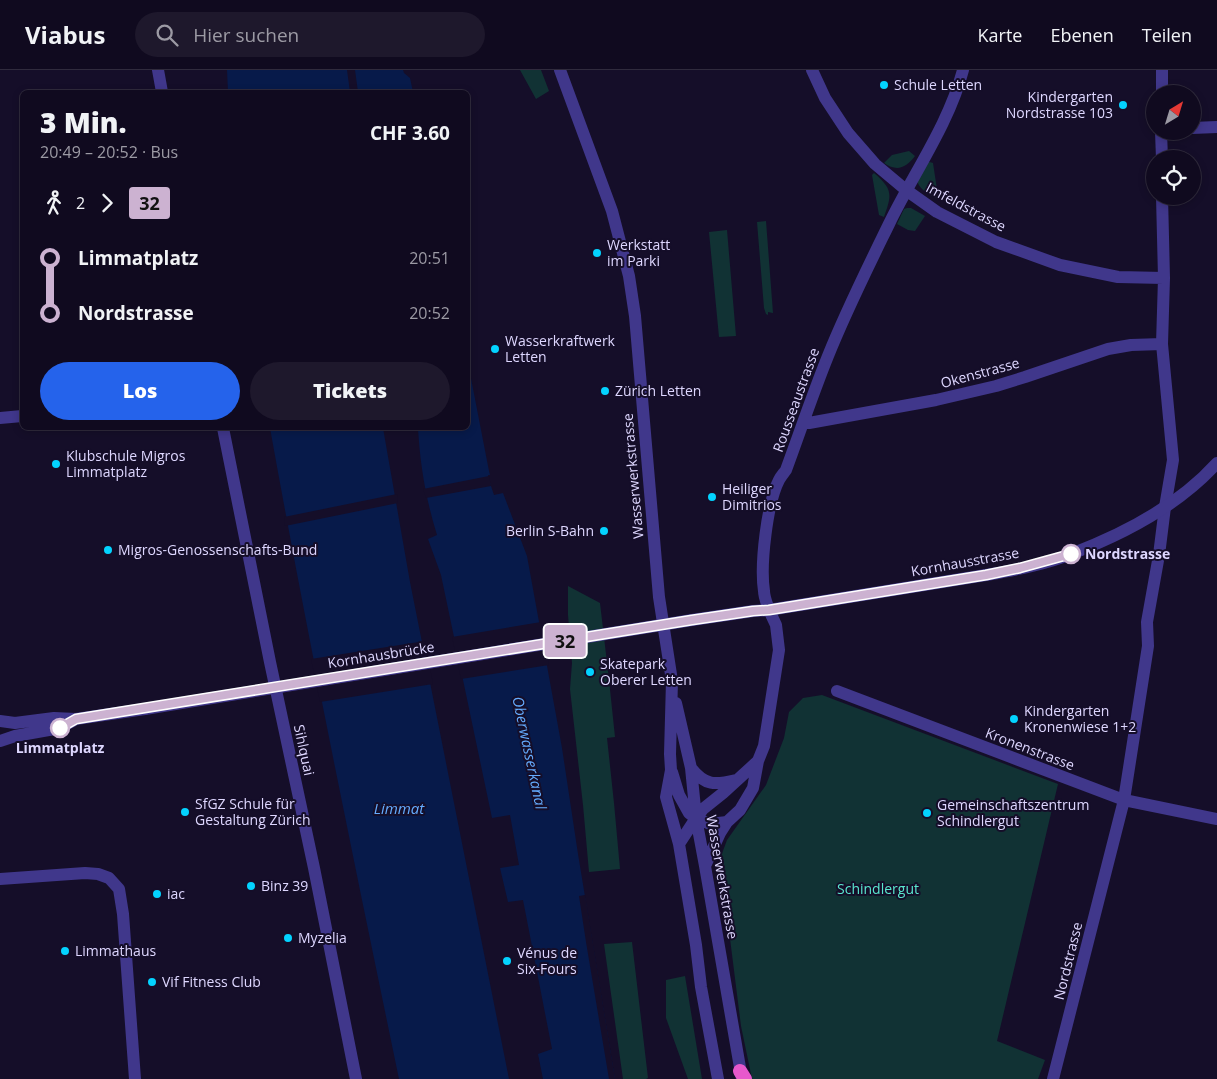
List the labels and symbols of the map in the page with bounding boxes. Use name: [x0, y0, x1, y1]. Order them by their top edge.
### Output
place label: Schule Letten: [894, 75, 982, 94]
marker: Schule Letten: [878, 79, 890, 91]
north arrow: [1146, 85, 1201, 140]
place label: Kindergarten Nordstrasse 103: [1006, 87, 1113, 122]
marker: Kindergarten Nordstrasse 103: [1117, 99, 1129, 111]
street label: Imfeldstrasse: [923, 178, 1010, 236]
place label: Werkstatt im Parki: [607, 235, 670, 270]
marker: Werkstatt im Parki: [591, 247, 603, 259]
place label: Wasserkraftwerk Letten: [505, 331, 616, 366]
marker: Wasserkraftwerk Letten: [489, 343, 501, 355]
street label: Rousseaustrasse: [768, 345, 823, 455]
street label: Okenstrasse: [938, 353, 1022, 392]
place label: Zürich Letten: [615, 381, 701, 400]
marker: Zürich Letten: [599, 385, 611, 397]
street label: Wasserwerkstrasse: [618, 412, 647, 540]
place label: Klubschule Migros Limmatplatz: [66, 446, 186, 481]
marker: Klubschule Migros Limmatplatz: [50, 458, 62, 470]
place label: Heiliger Dimitrios: [722, 479, 782, 514]
marker: Heiliger Dimitrios: [706, 491, 718, 503]
place label: Berlin S-Bahn: [506, 521, 594, 540]
marker: Berlin S-Bahn: [598, 525, 610, 537]
place label: Migros-Genossenschafts-Bund: [118, 540, 317, 559]
street label: Kornhausstrasse: [909, 543, 1021, 580]
marker: Migros-Genossenschafts-Bund: [102, 544, 114, 556]
marker: Nordstrasse: [1061, 544, 1081, 564]
place label: Nordstrasse: [1085, 544, 1170, 563]
line badge: 32: [542, 625, 588, 657]
street label: Kornhausbrücke: [326, 637, 436, 672]
place label: Skatepark Oberer Letten: [600, 654, 692, 689]
marker: Skatepark Oberer Letten: [584, 666, 596, 678]
water label: Oberwasserkanal: [508, 694, 552, 812]
place label: Kindergarten Kronenwiese 1+2: [1024, 701, 1136, 736]
marker: Kindergarten Kronenwiese 1+2: [1008, 713, 1020, 725]
marker: Limmatplatz: [50, 718, 70, 738]
street label: Sihlquai: [290, 723, 319, 777]
street label: Kronenstrasse: [983, 723, 1078, 774]
place label: Limmatplatz: [16, 738, 105, 757]
place label: SfGZ Schule für Gestaltung Zürich: [195, 794, 311, 829]
place label: Gemeinschaftszentrum Schindlergut: [937, 795, 1089, 830]
water label: Limmat: [374, 798, 425, 818]
marker: SfGZ Schule für Gestaltung Zürich: [179, 806, 191, 818]
marker: Gemeinschaftszentrum Schindlergut: [921, 807, 933, 819]
street label: Wasserwerkstrasse: [702, 813, 743, 941]
place label: Binz 39: [261, 876, 308, 895]
park label: Schindlergut: [837, 879, 919, 898]
marker: Binz 39: [245, 880, 257, 892]
place label: iac: [167, 884, 185, 903]
marker: iac: [151, 888, 163, 900]
street label: Nordstrasse: [1049, 920, 1086, 1002]
place label: Myzelia: [298, 928, 347, 947]
marker: Myzelia: [282, 932, 294, 944]
place label: Limmathaus: [75, 941, 156, 960]
place label: Vénus de Six-Fours: [517, 943, 577, 978]
marker: Limmathaus: [59, 945, 71, 957]
marker: Vénus de Six-Fours: [501, 955, 513, 967]
place label: Vif Fitness Club: [162, 972, 261, 991]
marker: Vif Fitness Club: [146, 976, 158, 988]

